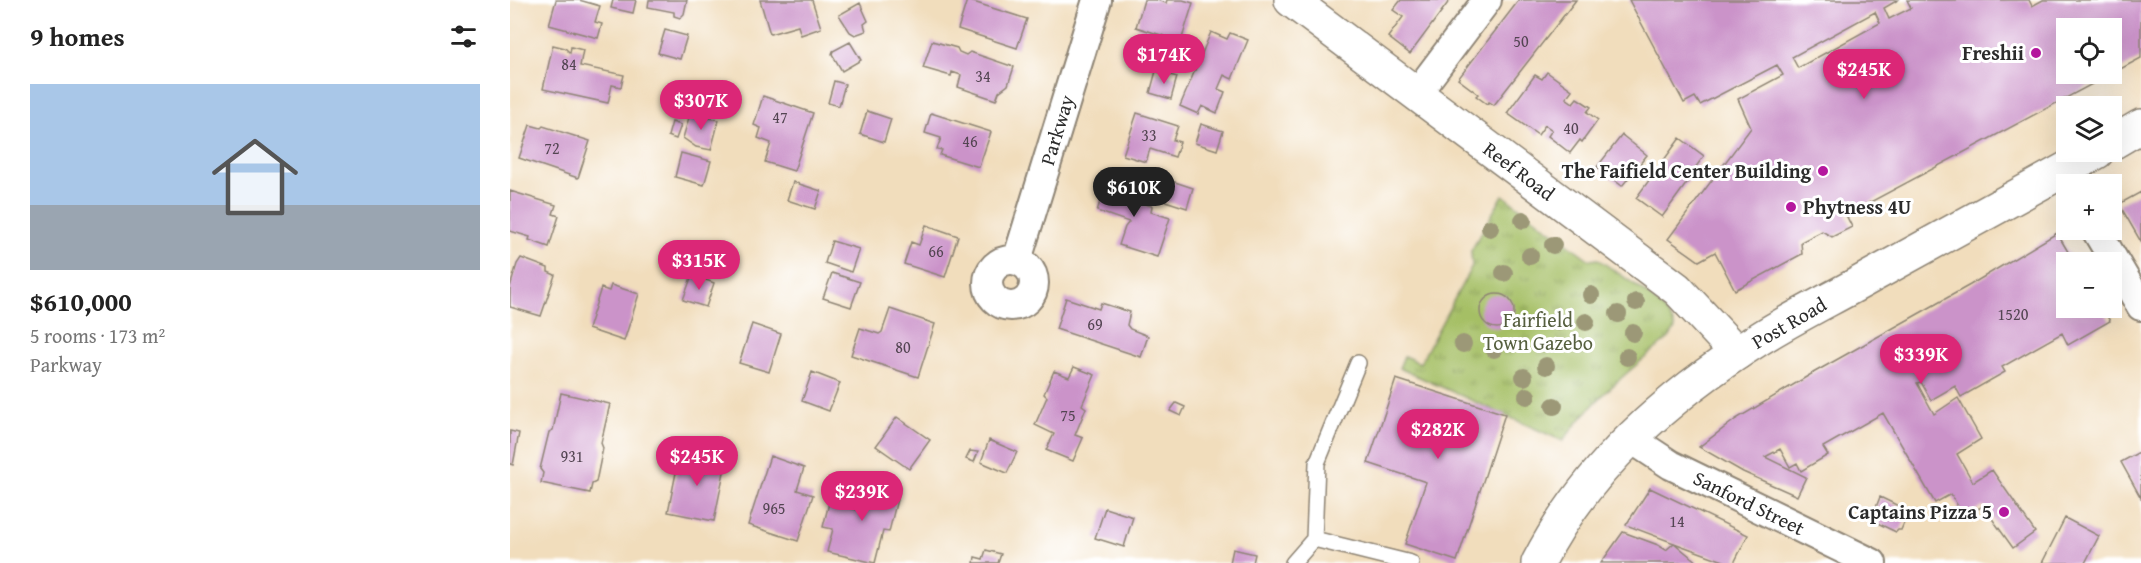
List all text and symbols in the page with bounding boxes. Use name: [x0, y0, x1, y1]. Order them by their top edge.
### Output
text: 9 homes: [30, 17, 125, 56]
map controls: [2056, 18, 2122, 318]
button: locate: [2056, 18, 2122, 84]
icon: filters: [447, 20, 480, 53]
house number: 50: [1513, 29, 1529, 53]
pin: $174K: [1122, 34, 1206, 85]
place label: Freshii: [1962, 38, 2024, 67]
text: $174K: [1137, 39, 1191, 68]
marker: Freshii: [2029, 46, 2043, 60]
pin: $245K: [1822, 49, 1906, 100]
house number: 84: [561, 52, 577, 76]
text: $245K: [1837, 54, 1891, 83]
house number: 34: [975, 64, 991, 88]
pin: $307K: [659, 80, 743, 131]
text: $307K: [674, 85, 728, 114]
street label: Parkway: [1032, 91, 1081, 168]
button: layers: [2056, 96, 2122, 162]
house number: 47: [772, 105, 788, 129]
house number: 40: [1563, 116, 1579, 140]
icon: home: [201, 123, 309, 231]
house number: 33: [1141, 123, 1157, 147]
house number: 46: [962, 129, 978, 153]
street label: Reef Road: [1477, 134, 1561, 207]
house number: 72: [544, 136, 560, 160]
place label: The Faifield Center Building: [1562, 156, 1811, 185]
marker: The Faifield Center Building: [1816, 164, 1830, 178]
pin: $610K: [1092, 167, 1176, 218]
text: $610K: [1107, 172, 1161, 201]
button: +: [2056, 174, 2122, 240]
place label: Phytness 4U: [1803, 192, 1911, 221]
marker: Phytness 4U: [1784, 200, 1798, 214]
house number: 66: [928, 239, 944, 263]
pin: $315K: [657, 240, 741, 291]
text: $315K: [672, 245, 726, 274]
button: −: [2056, 252, 2122, 318]
text: $610,000: [30, 282, 132, 321]
street label: Post Road: [1746, 289, 1832, 356]
house number: 1520: [1998, 302, 2029, 326]
park label: Fairfield Town Gazebo: [1483, 305, 1593, 357]
house number: 69: [1087, 312, 1103, 336]
text: 5 rooms · 173 m²: [30, 321, 165, 350]
pin: $339K: [1879, 334, 1963, 385]
house number: 80: [895, 335, 911, 359]
text: $339K: [1894, 339, 1948, 368]
text: Parkway: [30, 350, 102, 379]
house number: 75: [1060, 403, 1076, 427]
pin: $282K: [1396, 409, 1480, 460]
text: $282K: [1411, 414, 1465, 443]
pin: $245K: [655, 436, 739, 487]
text: $245K: [670, 441, 724, 470]
house number: 931: [560, 444, 584, 468]
street label: Sanford Street: [1689, 463, 1810, 542]
pin: $239K: [820, 471, 904, 522]
text: $239K: [835, 476, 889, 505]
house number: 965: [762, 496, 786, 520]
place label: Captains Pizza 5: [1848, 497, 1992, 526]
marker: Captains Pizza 5: [1997, 505, 2011, 519]
house number: 14: [1669, 509, 1685, 533]

